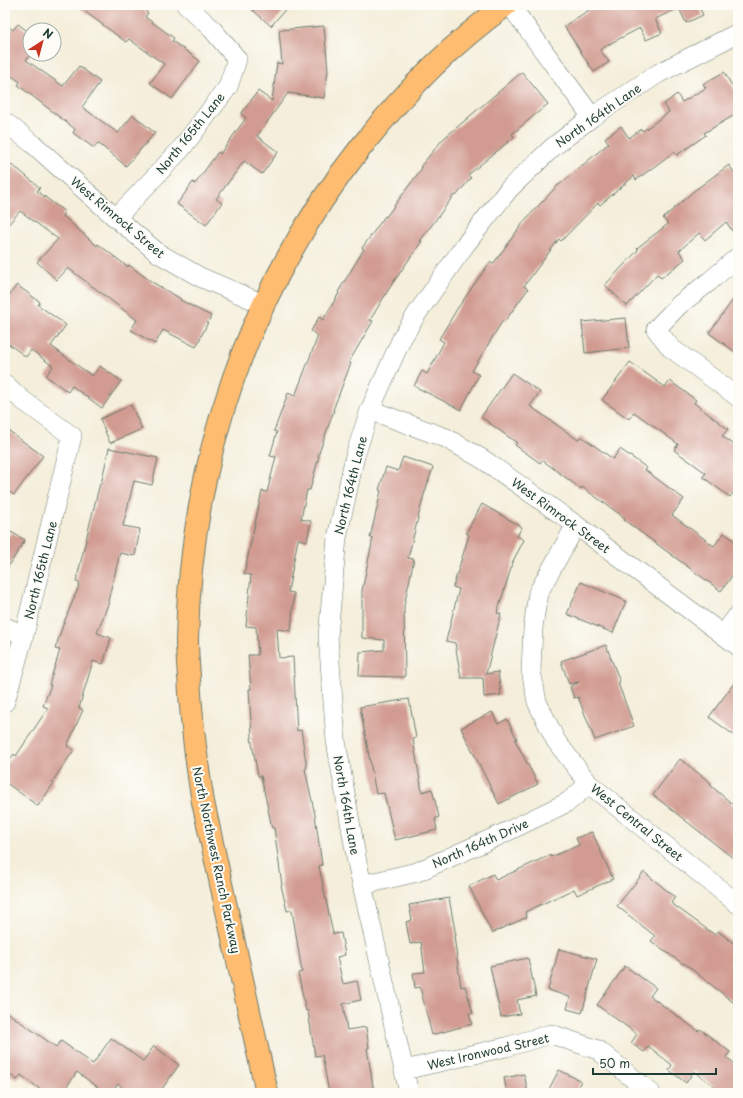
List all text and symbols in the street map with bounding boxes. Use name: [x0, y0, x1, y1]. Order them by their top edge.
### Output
north arrow: [22, 22, 62, 62]
text: N: [40, 24, 57, 43]
street label: North 164th Lane: [552, 79, 645, 151]
street label: North 165th Lane: [151, 88, 229, 178]
street label: West Rimrock Street: [67, 172, 169, 262]
street label: North 164th Lane: [329, 434, 371, 536]
street label: West Rimrock Street: [508, 473, 614, 557]
street label: North 165th Lane: [19, 519, 61, 621]
street label: North 164th Lane: [329, 754, 365, 856]
street label: North Northwest Ranch Parkway: [188, 765, 246, 955]
street label: West Central Street: [587, 779, 687, 865]
street label: North 164th Drive: [429, 814, 531, 872]
street label: West Ironwood Street: [425, 1028, 551, 1074]
scale bar: [593, 1050, 716, 1076]
text: 50 m: [599, 1054, 630, 1072]

